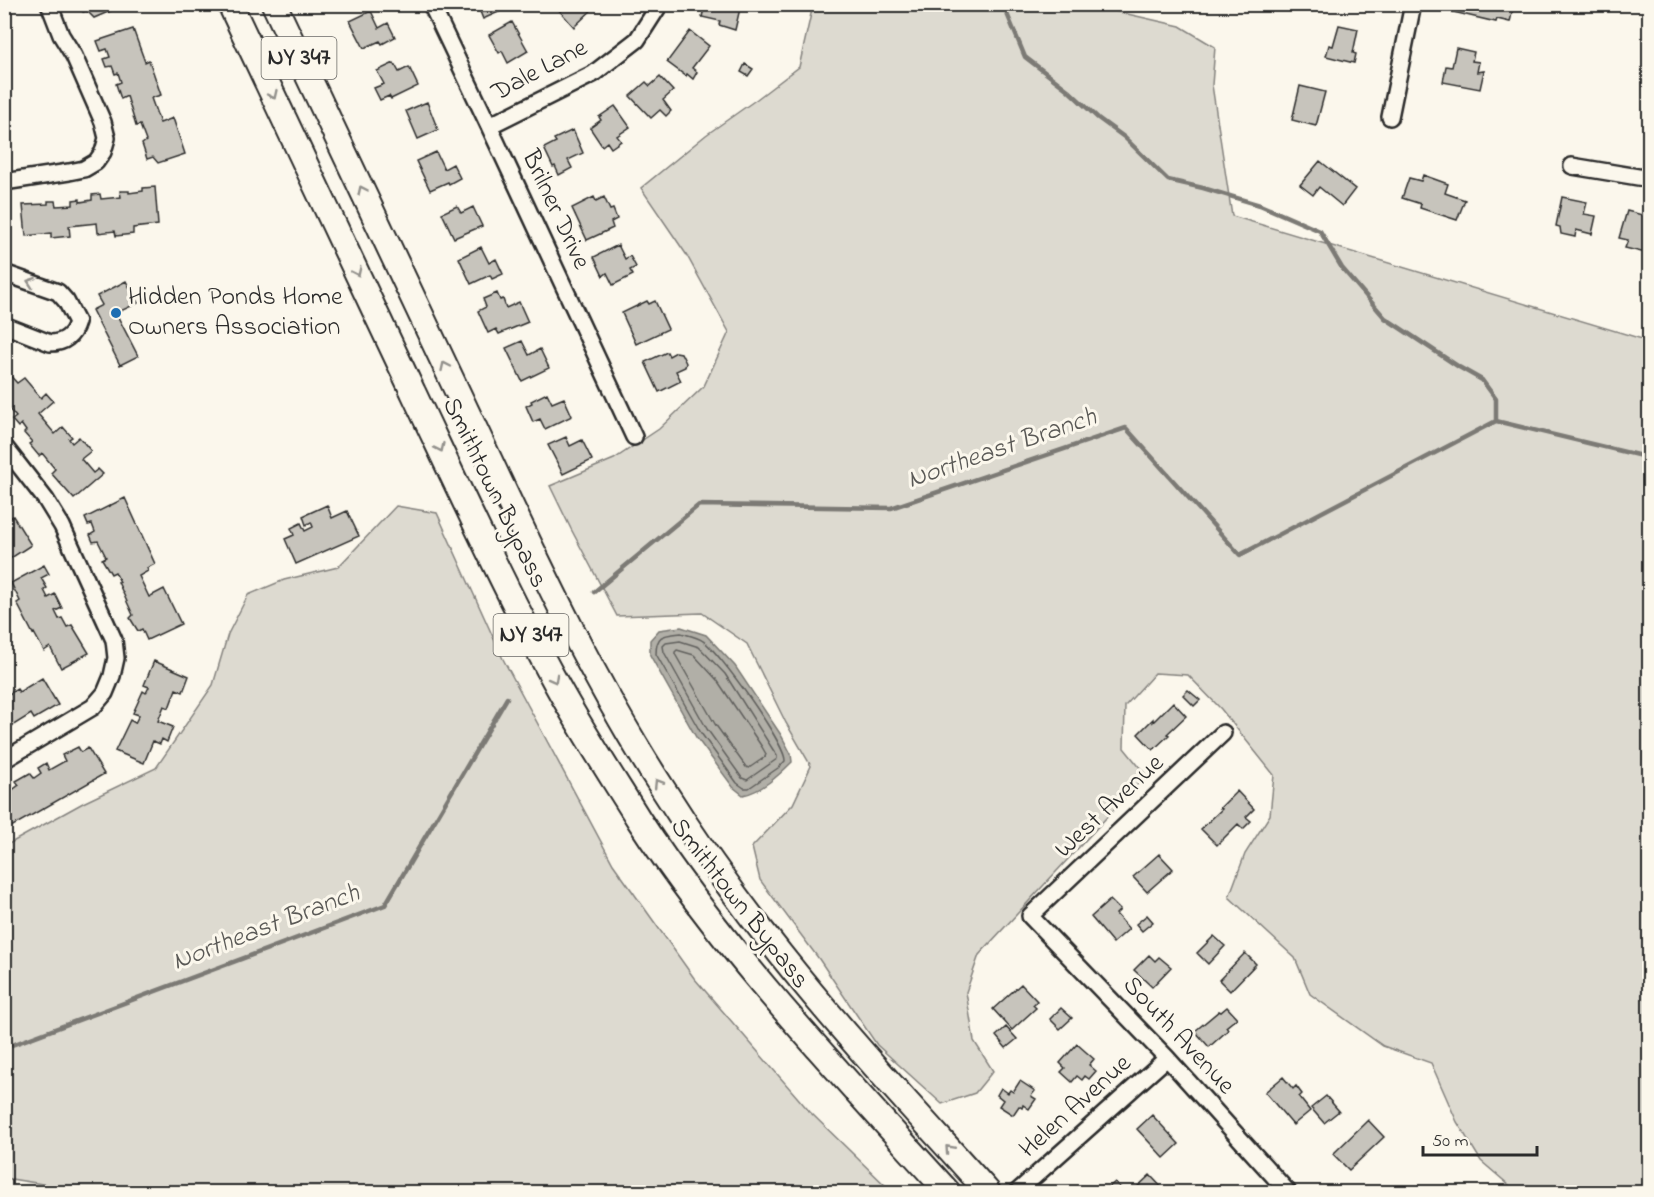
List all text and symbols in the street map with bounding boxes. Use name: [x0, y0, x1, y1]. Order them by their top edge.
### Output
street label: Dale Lane: [484, 30, 595, 113]
road number: NY 347: [262, 37, 336, 79]
one-way arrow: [266, 89, 278, 100]
street label: Brilner Drive: [510, 143, 599, 276]
one-way arrow: [357, 186, 369, 197]
one-way arrow: [349, 265, 361, 276]
one-way arrow: [26, 277, 37, 289]
place label: Hidden Ponds Home Owners Association: [128, 279, 343, 347]
marker: Hidden Ponds Home Owners Association: [109, 306, 123, 320]
one-way arrow: [441, 362, 453, 373]
street label: Smithtown Bypass: [431, 391, 557, 595]
water label: Northeast Branch: [902, 398, 1103, 500]
one-way arrow: [432, 442, 444, 453]
road number: NY 347: [494, 614, 568, 656]
one-way arrow: [547, 673, 558, 683]
street label: West Avenue: [1047, 746, 1174, 868]
one-way arrow: [654, 779, 666, 789]
street label: Smithtown Bypass: [660, 810, 818, 998]
water label: Northeast Branch: [167, 874, 367, 982]
street label: South Avenue: [1113, 968, 1243, 1104]
street label: Helen Avenue: [1011, 1046, 1141, 1168]
scale bar: [1423, 1119, 1537, 1157]
text: 50 m: [1432, 1129, 1469, 1155]
one-way arrow: [945, 1145, 956, 1156]

